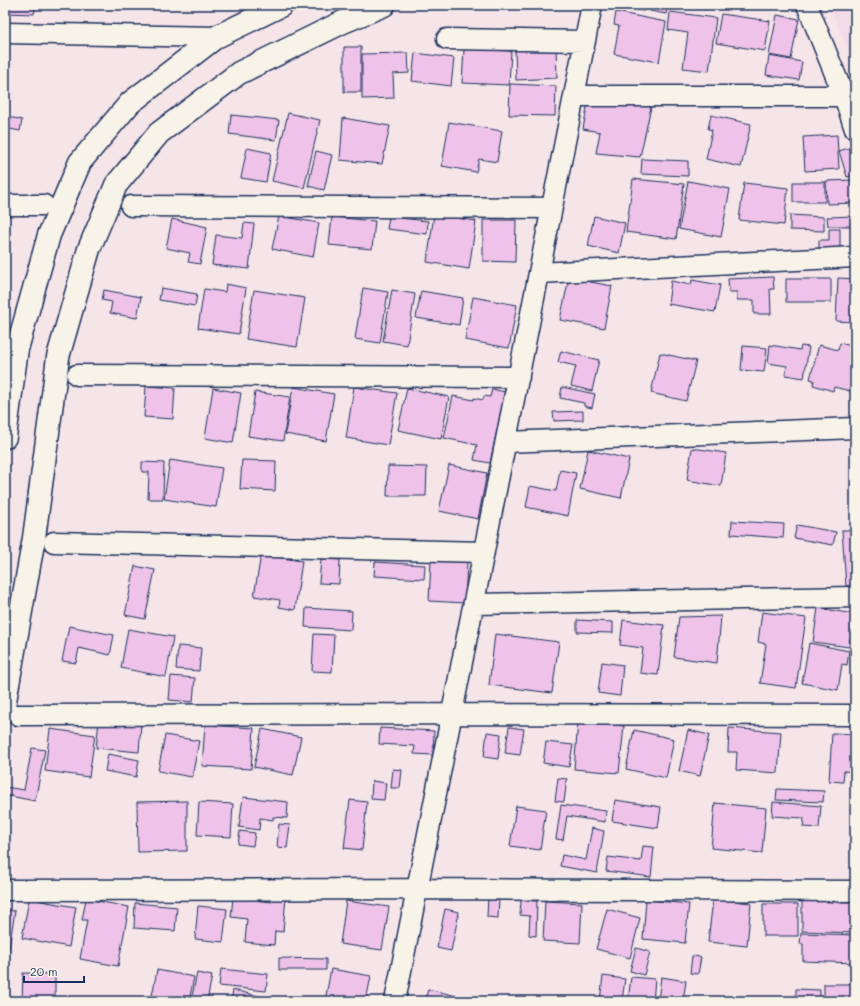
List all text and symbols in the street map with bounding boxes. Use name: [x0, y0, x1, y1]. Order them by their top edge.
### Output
scale bar: [24, 958, 84, 984]
text: 20 m: [30, 963, 58, 979]

